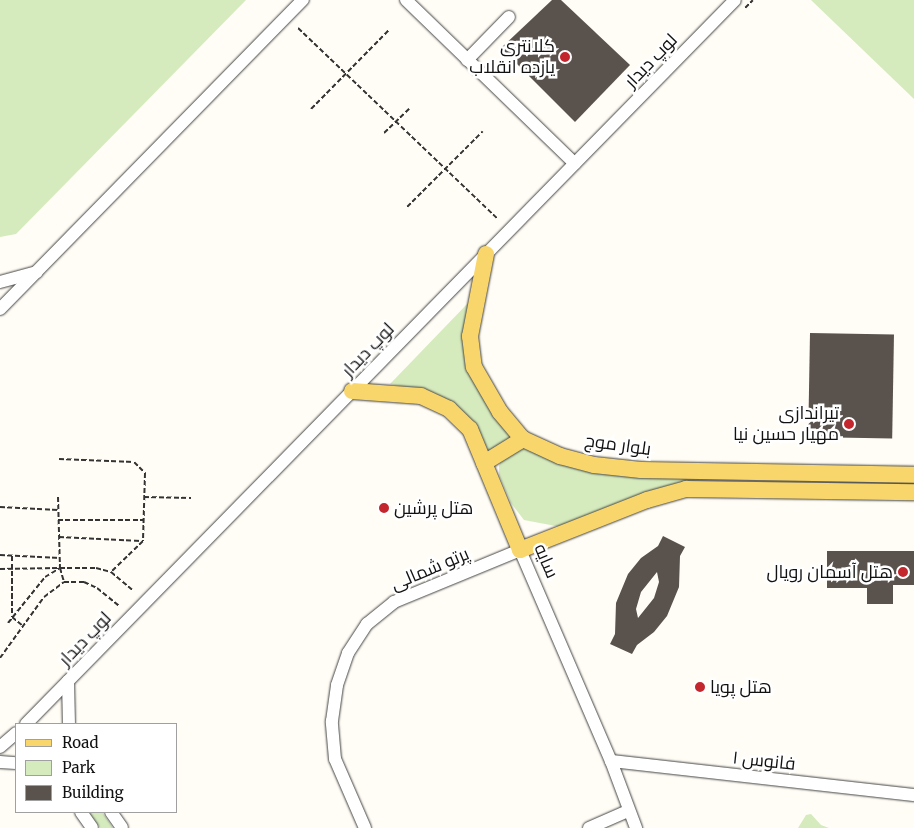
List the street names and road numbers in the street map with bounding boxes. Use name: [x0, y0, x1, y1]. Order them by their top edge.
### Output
street label: لوپ دیدار: [620, 30, 682, 92]
street label: لوپ دیدار: [337, 319, 399, 381]
street label: بلوار موج: [583, 430, 653, 460]
street label: سایه: [529, 540, 563, 582]
street label: پرتو شمالی: [388, 543, 472, 595]
street label: لوپ دیدار: [54, 608, 116, 670]
street label: فانوس ۱: [732, 747, 796, 775]

